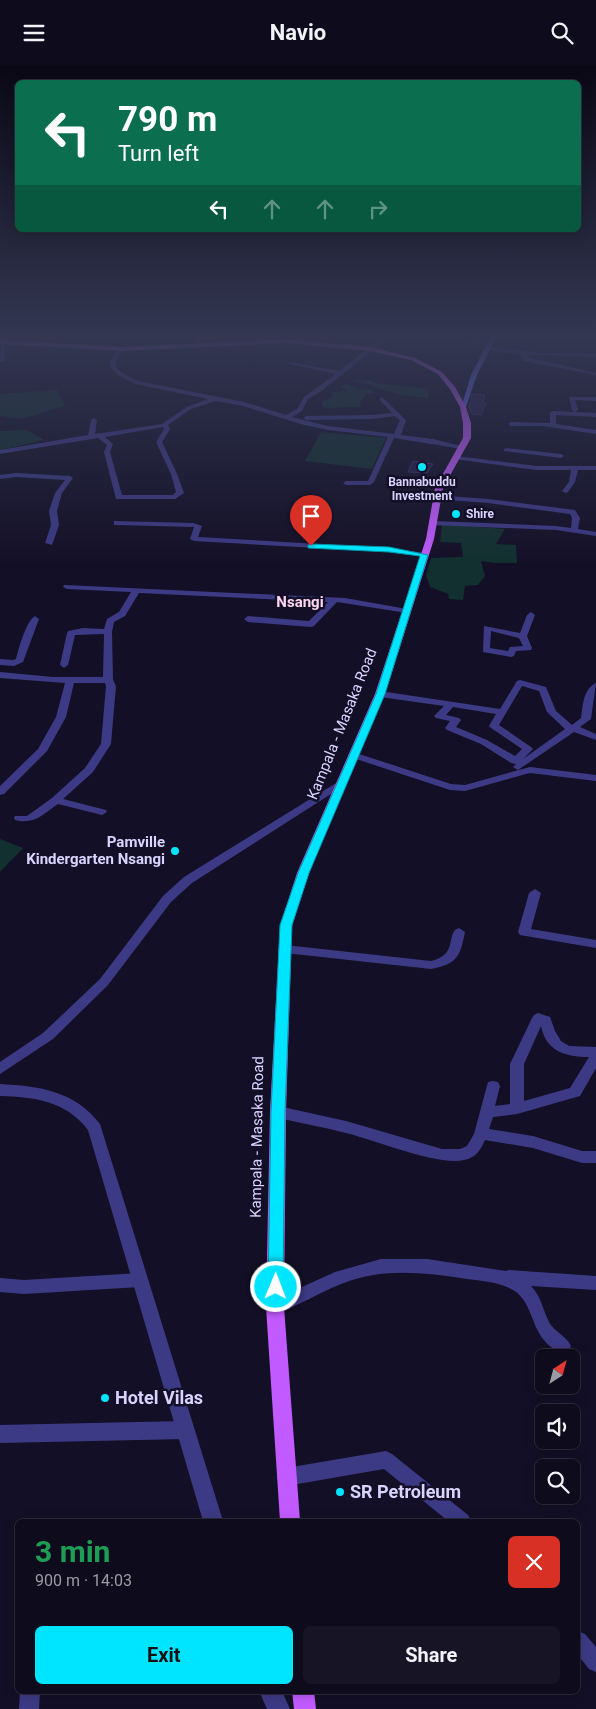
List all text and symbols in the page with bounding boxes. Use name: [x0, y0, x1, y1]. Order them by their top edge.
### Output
icon: menu: [20, 19, 48, 47]
icon: search: [548, 19, 576, 47]
text: Navio: [270, 20, 326, 45]
text: 790 m: [118, 99, 217, 140]
icon: left: [35, 100, 100, 165]
text: Turn left: [118, 141, 199, 166]
icon: left: [205, 195, 233, 223]
icon: ahead: [258, 195, 286, 223]
icon: ahead: [311, 195, 339, 223]
icon: right: [364, 195, 392, 223]
marker: Bannabuddu Investment: [416, 461, 428, 473]
place label: Bannabuddu Investment: [388, 475, 456, 503]
pin: [290, 495, 332, 546]
icon: arrive: [297, 502, 325, 530]
place label: Shire: [466, 507, 495, 521]
marker: Shire: [450, 508, 462, 520]
district label: Nsangi: [276, 593, 324, 611]
street label: Kampala - Masaka Road: [303, 646, 381, 802]
place label: Pamville Kindergarten Nsangi: [26, 833, 165, 868]
marker: Pamville Kindergarten Nsangi: [169, 845, 181, 857]
street label: Kampala - Masaka Road: [247, 1056, 267, 1218]
position arrow: [249, 1260, 301, 1312]
north arrow: [535, 1349, 580, 1394]
map controls: [535, 1349, 580, 1504]
place label: Hotel Vilas: [115, 1387, 203, 1408]
marker: Hotel Vilas: [99, 1392, 111, 1404]
button: sound: [535, 1404, 580, 1449]
button: search: [535, 1459, 580, 1504]
place label: SR Petroleum: [350, 1481, 461, 1502]
marker: SR Petroleum: [334, 1486, 346, 1498]
text: 3 min: [35, 1534, 110, 1569]
button: close: [508, 1536, 560, 1588]
text: 900 m · 14:03: [35, 1571, 132, 1590]
button: Exit: [35, 1626, 293, 1684]
button: Share: [303, 1626, 560, 1684]

